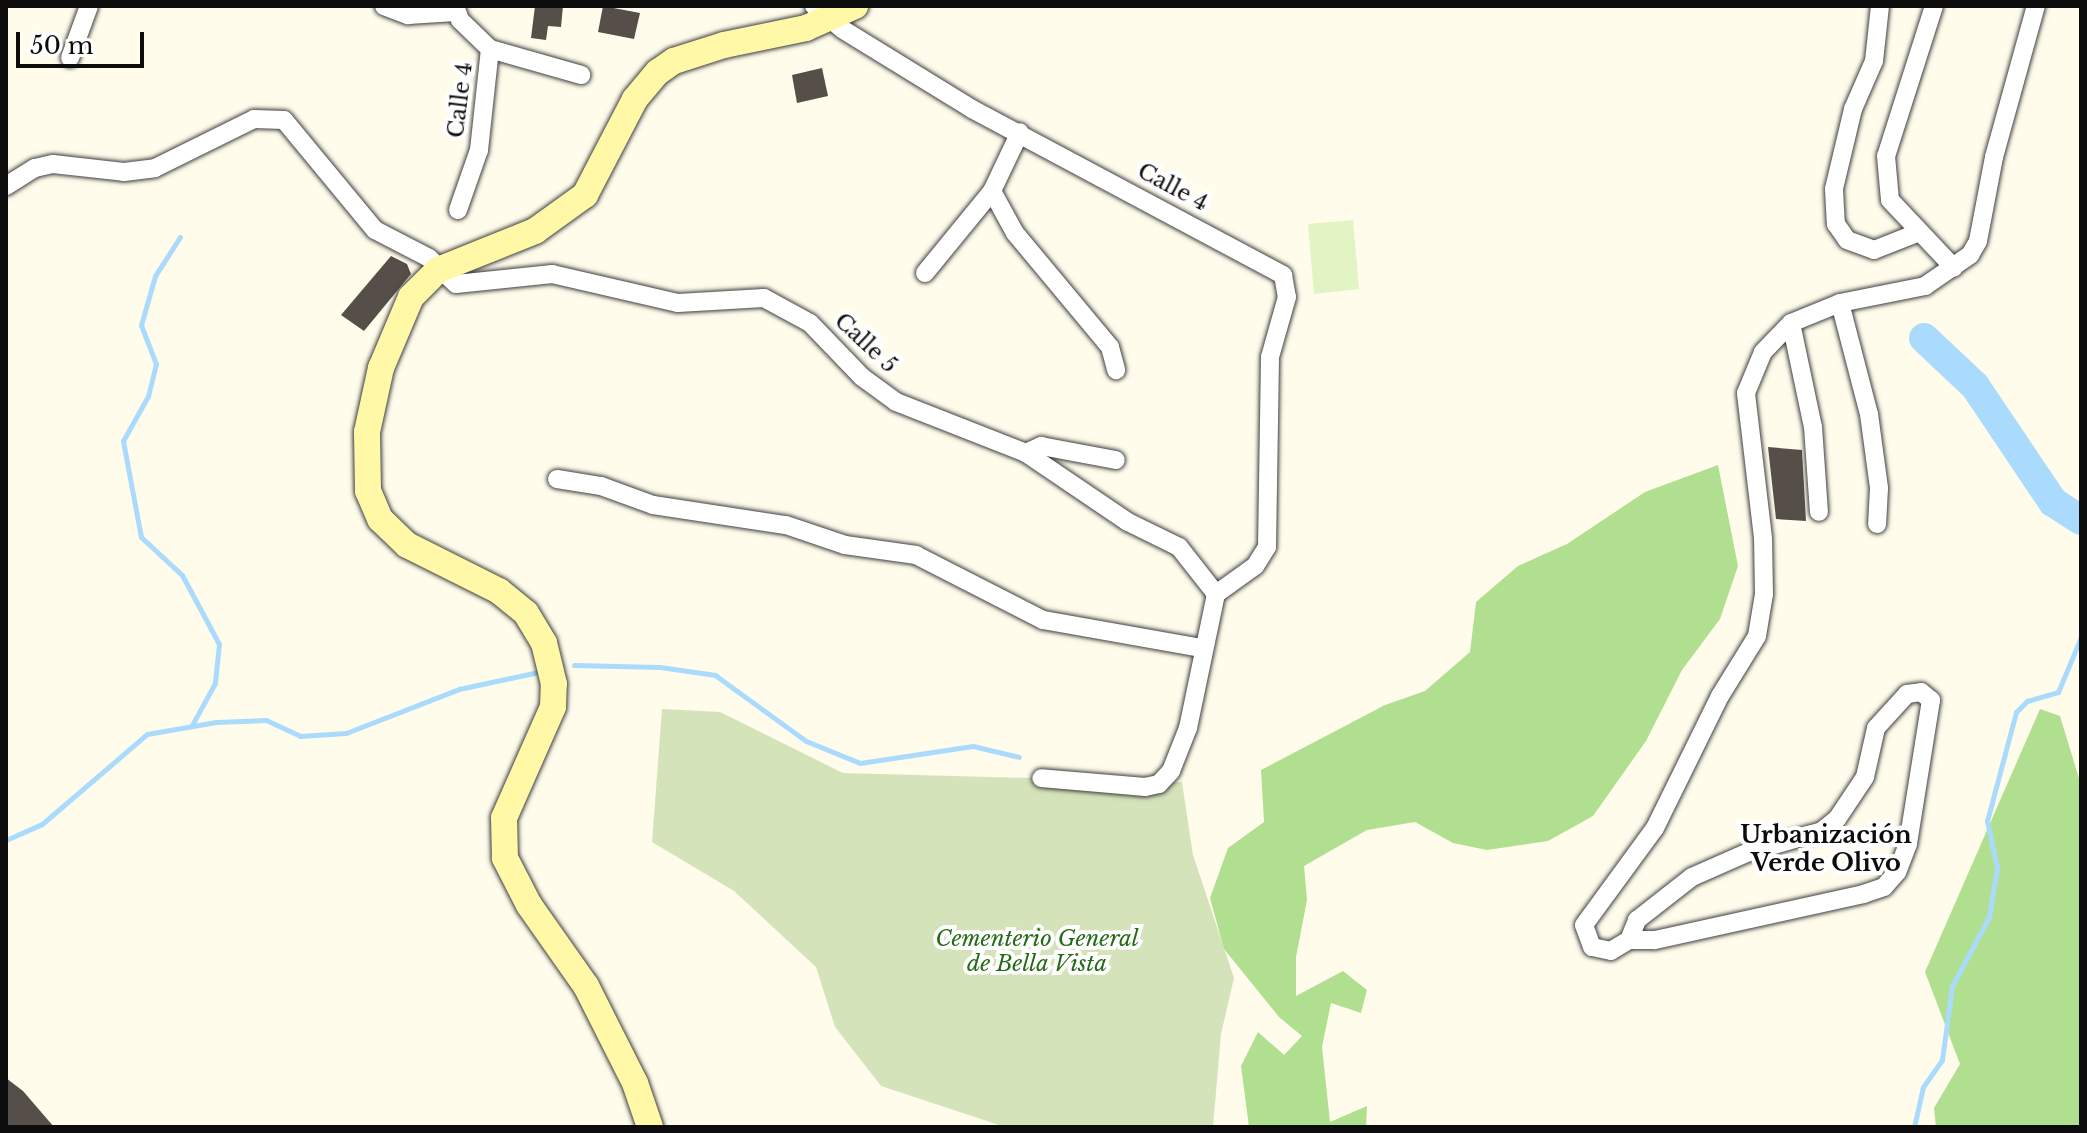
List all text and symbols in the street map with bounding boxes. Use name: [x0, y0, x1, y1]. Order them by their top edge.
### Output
scale bar: [20, 16, 148, 66]
text: 50 m: [30, 31, 93, 60]
street label: Calle 4: [442, 61, 478, 139]
street label: Calle 4: [1133, 158, 1213, 216]
street label: Calle 5: [829, 308, 903, 378]
district label: Urbanización Verde Olivo: [1740, 821, 1912, 877]
park label: Cementerio General de Bella Vista: [935, 925, 1139, 976]

